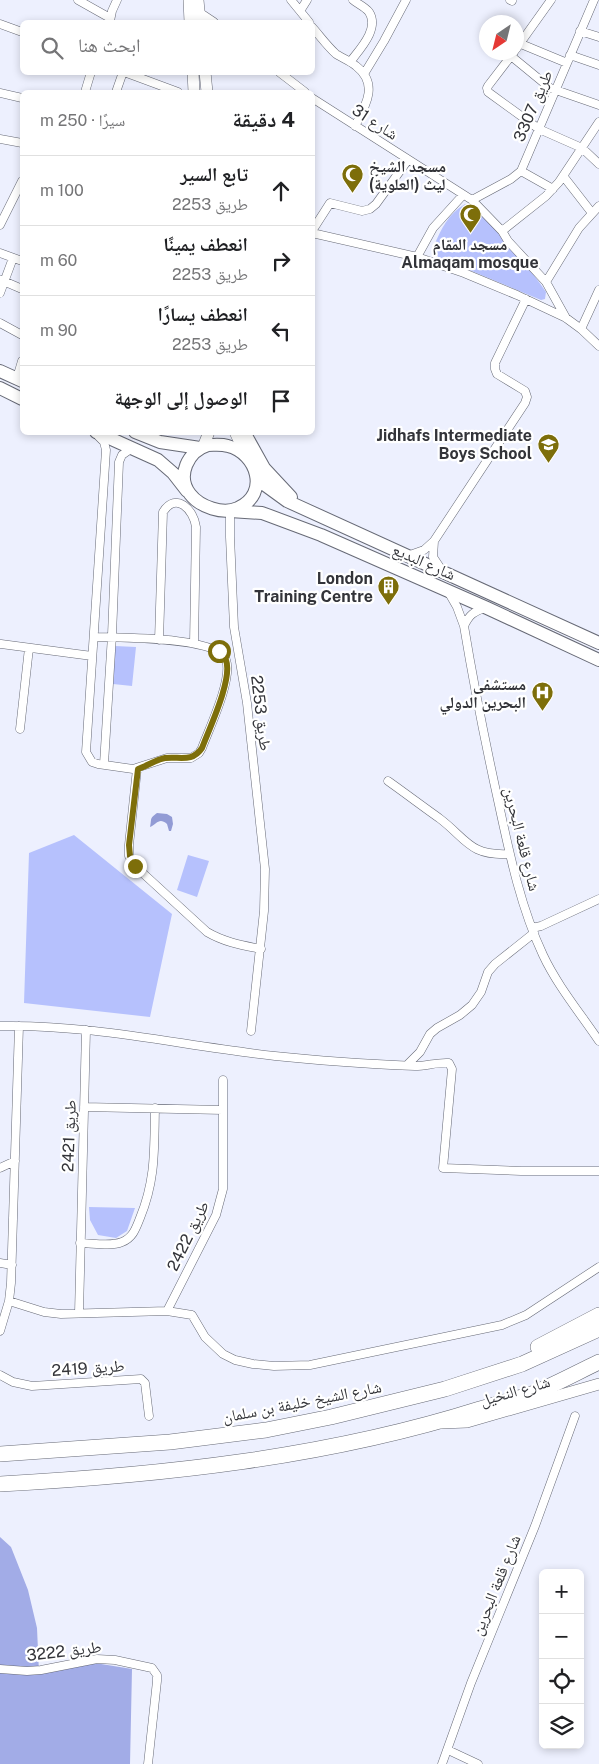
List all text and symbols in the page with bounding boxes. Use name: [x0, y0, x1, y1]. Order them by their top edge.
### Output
north arrow: [479, 15, 524, 60]
search box: [20, 20, 315, 75]
icon: search: [38, 34, 66, 62]
text: ابحث هنا: [78, 34, 141, 56]
street label: طريق 3307: [509, 67, 557, 145]
street label: شارع 31: [348, 100, 402, 145]
text: 4 دقيقة: [232, 107, 295, 132]
text: سيرًا · 250 m: [40, 111, 125, 130]
place label: مسجد الشيخ ليث (العلوية): [369, 157, 446, 194]
text: تابع السير: [180, 163, 248, 185]
mosque icon: مسجد الشيخ ليث (العلوية): [341, 163, 365, 194]
icon: ahead: [267, 177, 295, 205]
text: 100 m: [40, 181, 84, 200]
text: طريق 2253: [172, 195, 248, 214]
mosque icon: مسجد المقام Almaqam mosque: [458, 203, 482, 234]
text: انعطف يمينًا: [163, 233, 248, 255]
place label: مسجد المقام Almaqam mosque: [401, 235, 539, 272]
icon: right: [267, 247, 295, 275]
text: 60 m: [40, 251, 77, 270]
text: طريق 2253: [172, 265, 248, 284]
text: انعطف يسارًا: [158, 303, 248, 325]
icon: left: [267, 317, 295, 345]
text: 90 m: [40, 321, 77, 340]
text: طريق 2253: [172, 335, 248, 354]
text: الوصول إلى الوجهة: [114, 387, 248, 409]
icon: arrive: [267, 387, 295, 415]
place label: Jidhafs Intermediate Boys School: [377, 426, 532, 463]
school or university icon: Jidhafs Intermediate Boys School: [536, 432, 560, 463]
street label: شارع البديع: [389, 540, 458, 585]
place label: London Training Centre: [254, 569, 373, 606]
building icon: London Training Centre: [377, 575, 401, 606]
route start: [208, 640, 231, 663]
street label: طريق 2253: [246, 674, 275, 752]
place label: مستشفى البحرين الدولي: [440, 675, 526, 714]
hospital icon: مستشفى البحرين الدولي: [530, 681, 554, 712]
street label: شارع قلعة البحرين: [499, 785, 544, 893]
route end: [124, 855, 147, 878]
street label: طريق 2421: [58, 1100, 81, 1173]
street label: طريق 2422: [163, 1198, 214, 1274]
street label: طريق 2419: [51, 1356, 125, 1381]
street label: شارع النخيل: [478, 1372, 553, 1411]
street label: شارع الشيخ خليفة بن سلمان: [221, 1377, 383, 1428]
street label: شارع قلعة البحرين: [467, 1532, 526, 1638]
map controls: [539, 1569, 584, 1749]
button: +: [539, 1569, 584, 1614]
button: −: [539, 1614, 584, 1659]
street label: طريق 3222: [25, 1637, 103, 1666]
button: locate: [539, 1659, 584, 1704]
button: layers: [539, 1704, 584, 1749]

